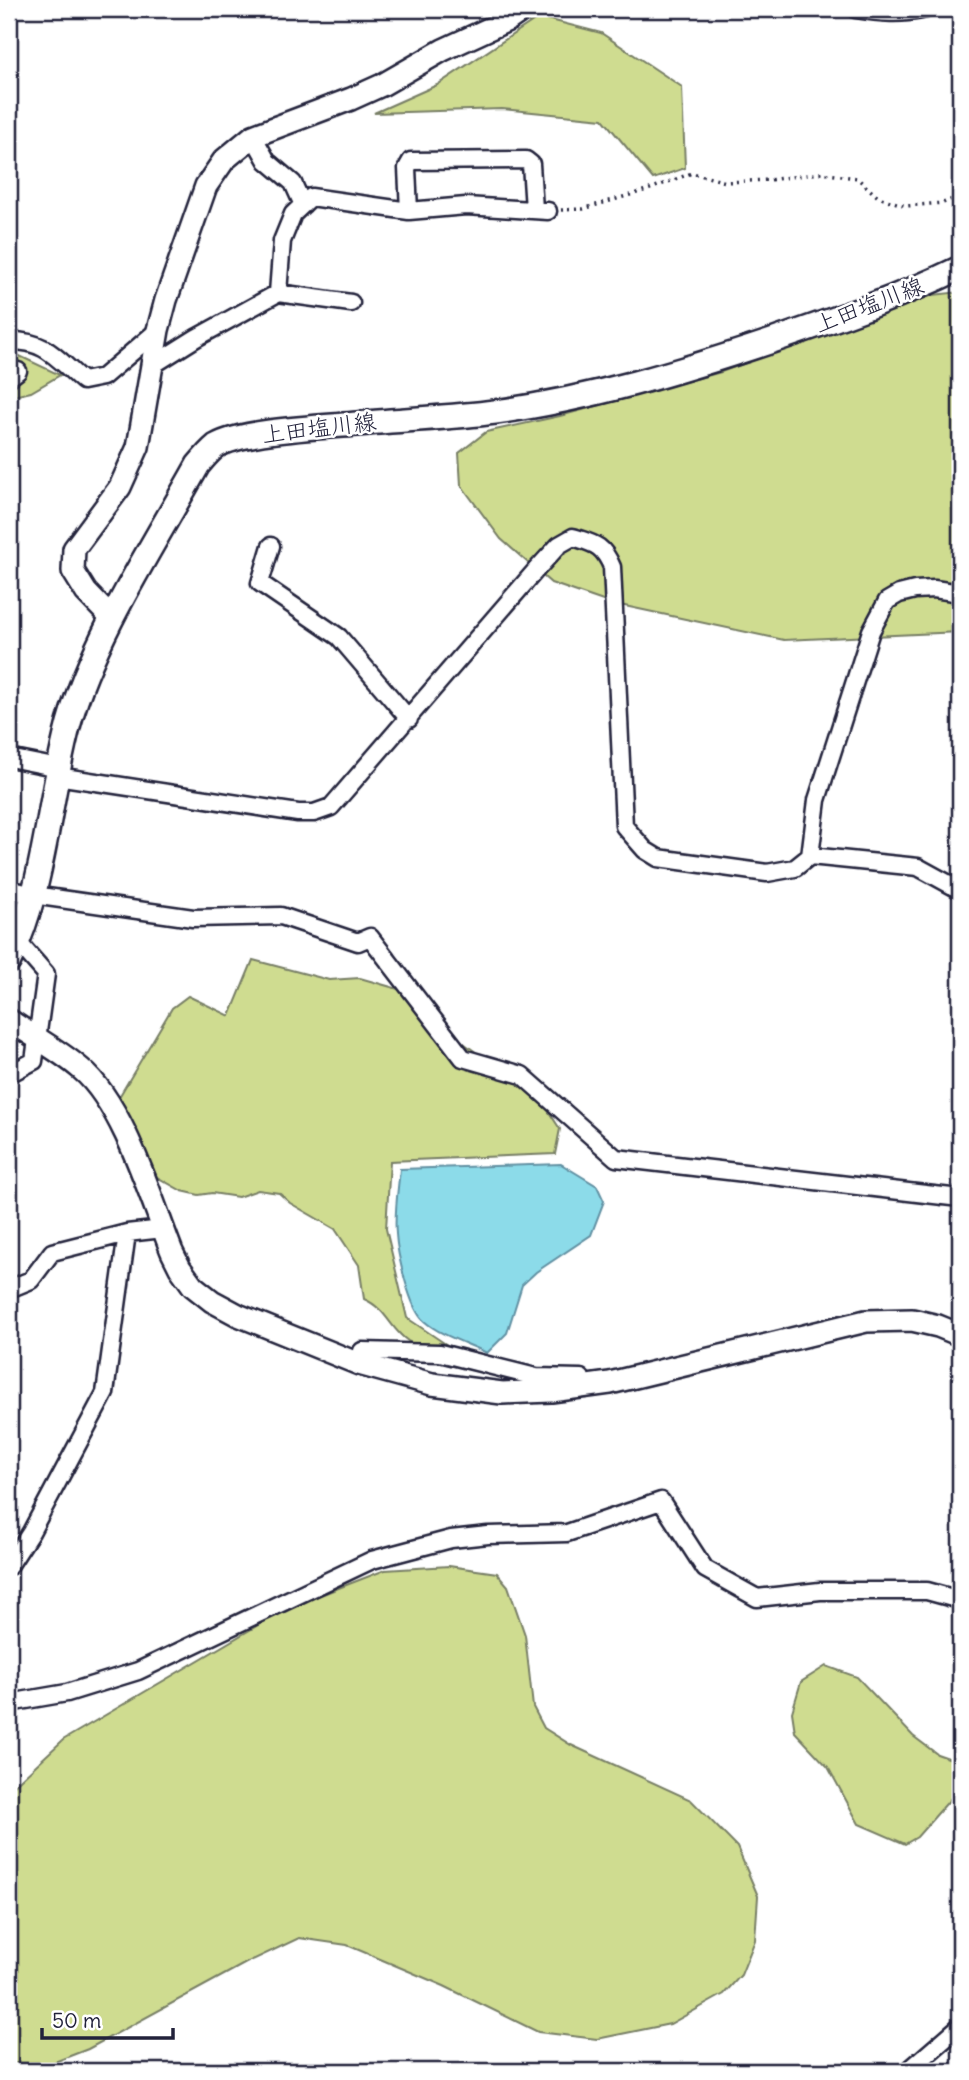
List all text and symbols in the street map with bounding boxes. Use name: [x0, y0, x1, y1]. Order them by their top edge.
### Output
street label: 上田塩川線: [810, 270, 928, 339]
street label: 上田塩川線: [260, 406, 378, 449]
scale bar: [42, 1996, 173, 2040]
text: 50 m: [52, 2007, 101, 2034]

